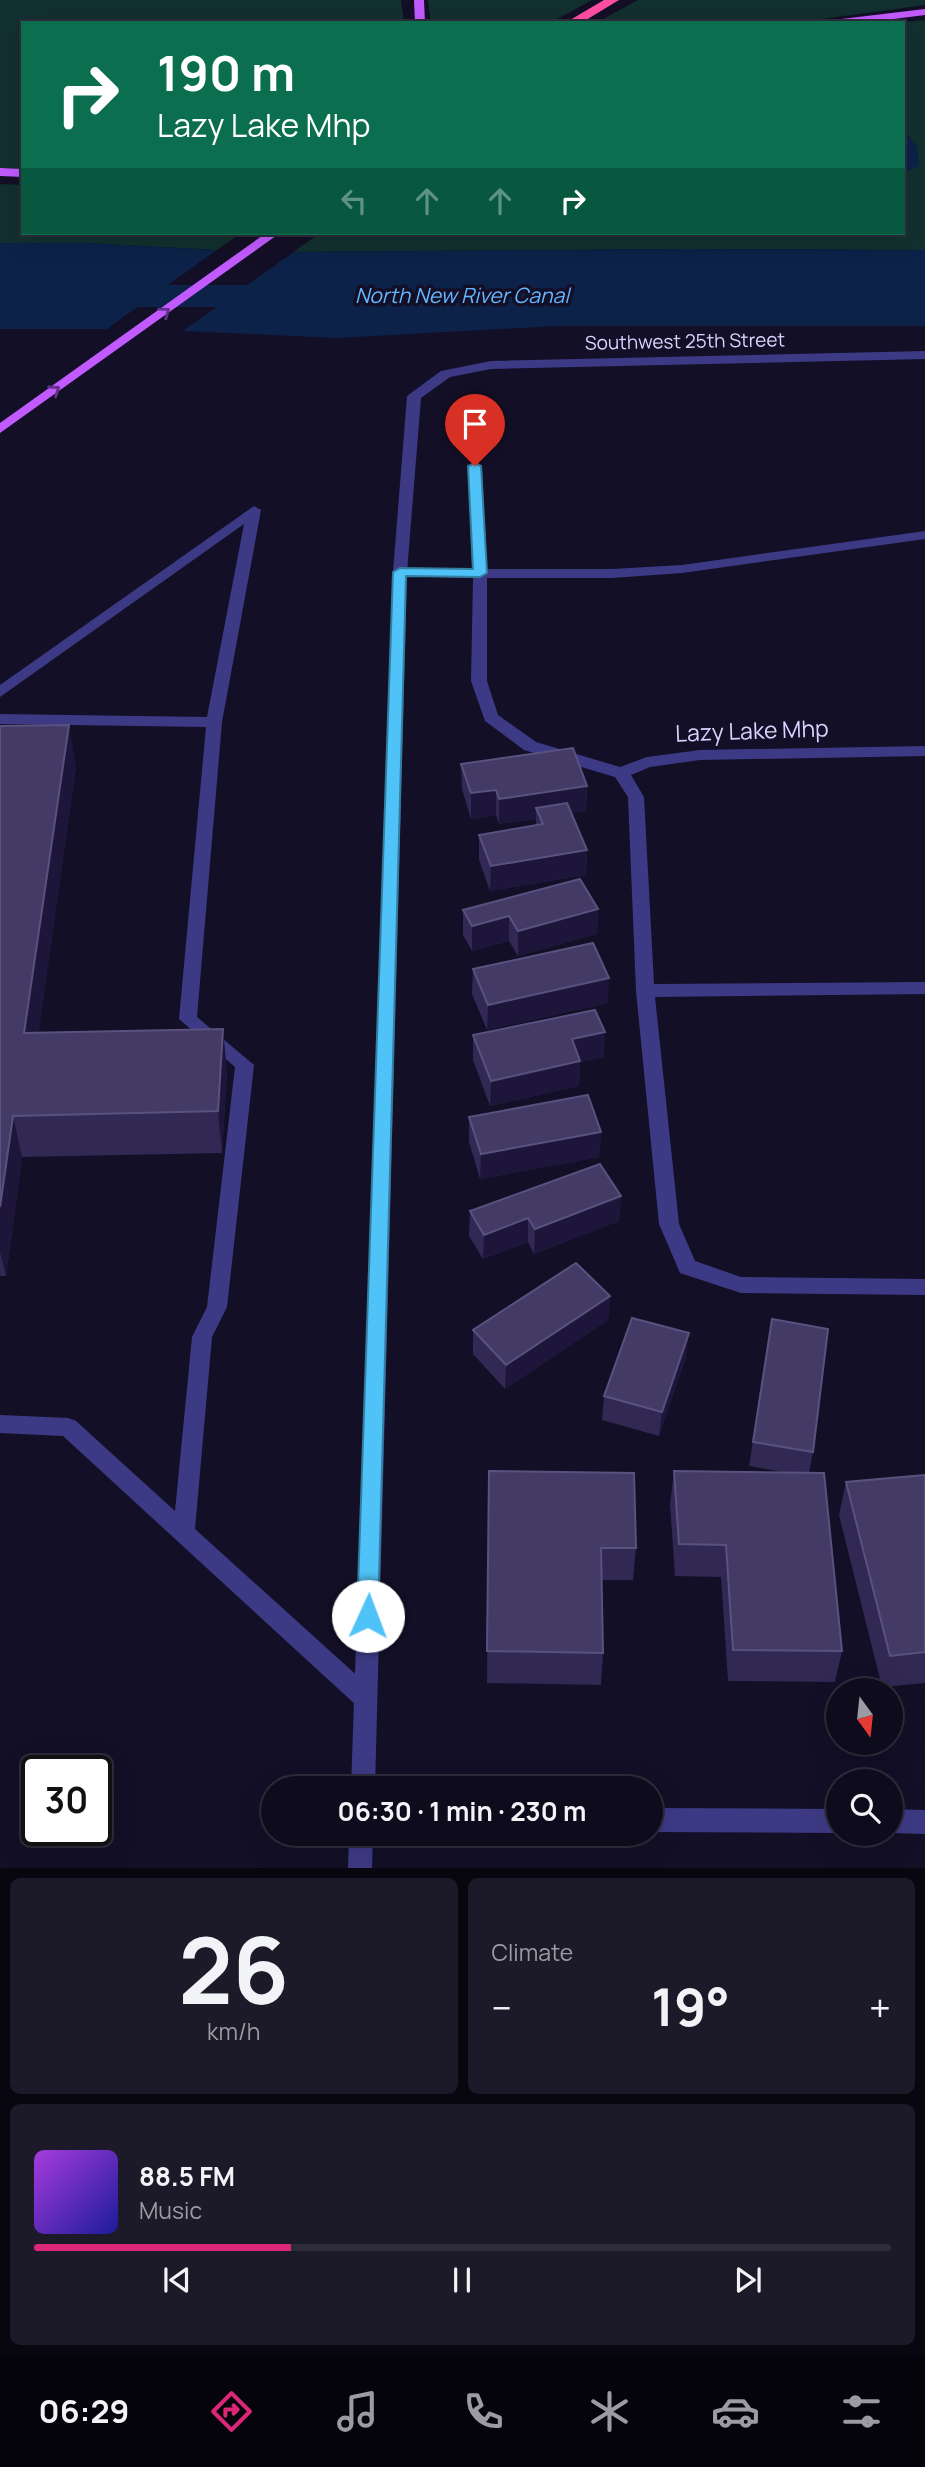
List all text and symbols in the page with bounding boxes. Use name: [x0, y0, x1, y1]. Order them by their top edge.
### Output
text: 190 m: [157, 39, 295, 106]
icon: right: [42, 49, 133, 140]
text: Lazy Lake Mhp: [157, 103, 370, 147]
icon: left: [335, 182, 373, 220]
icon: ahead: [408, 182, 446, 220]
icon: ahead: [481, 182, 519, 220]
icon: right: [554, 182, 592, 220]
water label: North New River Canal: [355, 281, 572, 309]
one-way arrow: [157, 307, 170, 320]
street label: Southwest 25th Street: [585, 326, 785, 356]
one-way arrow: [47, 386, 60, 398]
pin: [445, 394, 505, 466]
icon: arrive: [456, 405, 494, 443]
street label: Lazy Lake Mhp: [675, 711, 829, 749]
position arrow: [331, 1579, 405, 1653]
north arrow: [826, 1678, 903, 1755]
map controls: [826, 1678, 903, 1846]
speed limit sign: 30: [21, 1755, 112, 1846]
button: search: [826, 1769, 903, 1846]
text: 06:30 · 1 min · 230 m: [338, 1793, 586, 1829]
text: 26: [178, 1907, 289, 2031]
text: Climate: [492, 1936, 573, 1968]
text: 19°: [651, 1971, 730, 2042]
text: −: [492, 1981, 512, 2033]
text: +: [869, 1981, 891, 2033]
text: km/h: [207, 2015, 261, 2047]
text: 88.5 FM: [139, 2158, 235, 2194]
text: Music: [139, 2194, 202, 2226]
icon: previous: [158, 2261, 196, 2299]
icon: pause: [443, 2261, 481, 2299]
icon: next: [729, 2261, 767, 2299]
icon: directions: [207, 2387, 256, 2436]
icon: music: [333, 2387, 382, 2436]
icon: phone: [459, 2387, 508, 2436]
icon: climate: [585, 2387, 634, 2436]
icon: car: [711, 2387, 760, 2436]
icon: filters: [837, 2387, 886, 2436]
text: 06:29: [39, 2389, 129, 2433]

